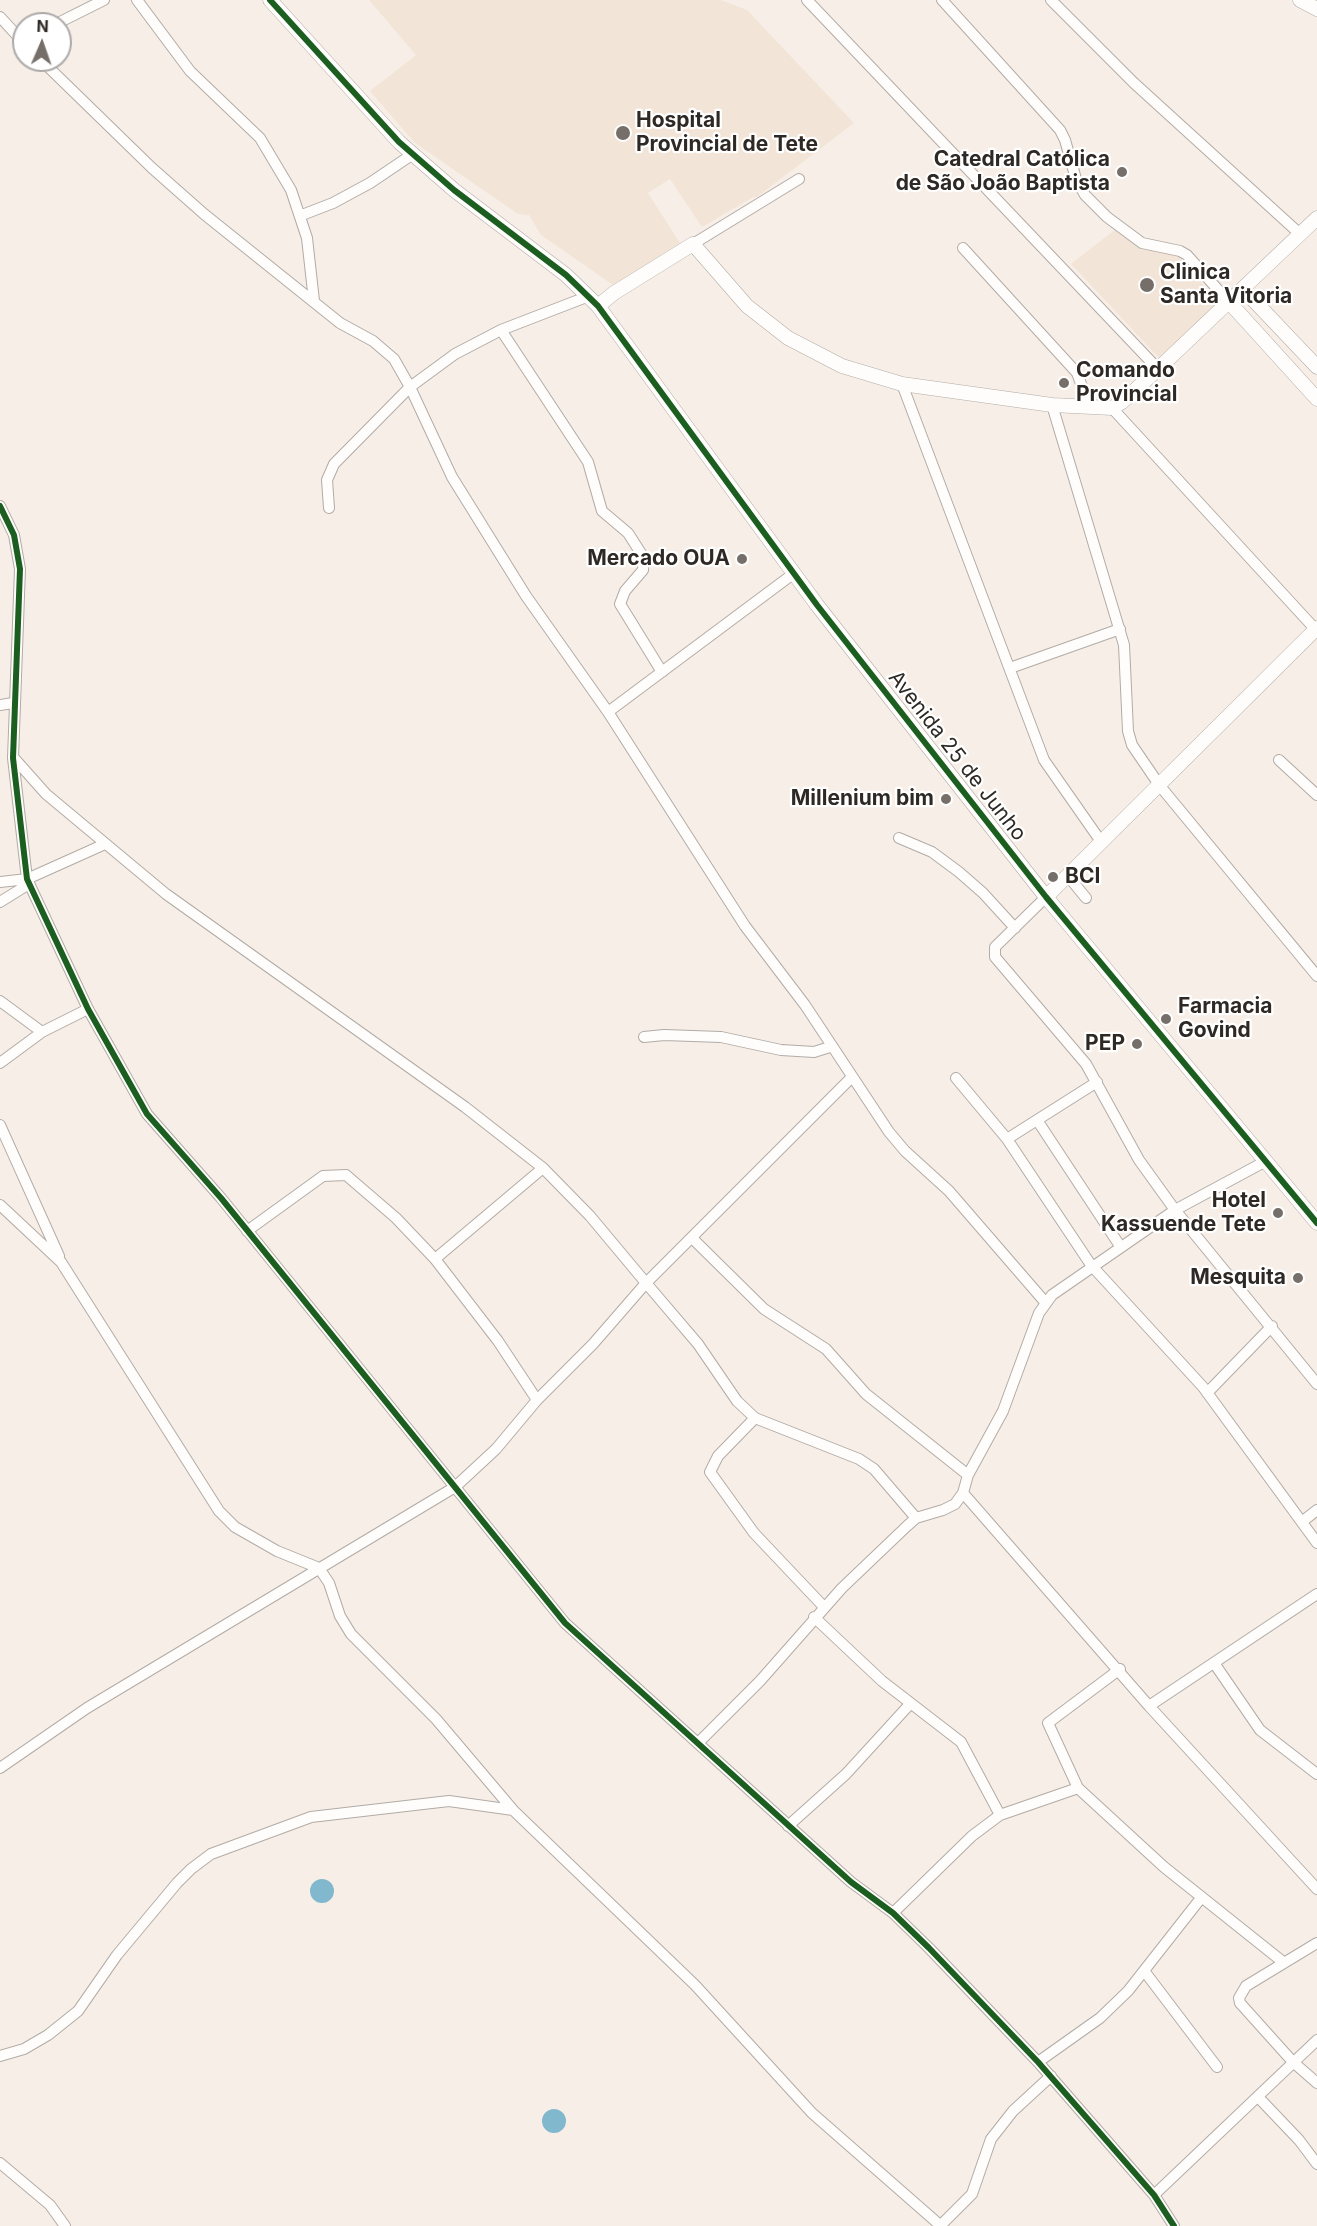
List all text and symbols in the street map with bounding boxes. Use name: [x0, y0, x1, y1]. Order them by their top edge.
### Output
north arrow: [12, 12, 72, 72]
text: N: [36, 16, 49, 36]
place label: Hospital Provincial de Tete: [636, 108, 818, 158]
marker: Hospital Provincial de Tete: [614, 124, 632, 142]
place label: Catedral Católica de São João Baptista: [896, 147, 1110, 197]
marker: Catedral Católica de São João Baptista: [1115, 165, 1129, 179]
place label: Clinica Santa Vitoria: [1160, 260, 1292, 310]
marker: Clinica Santa Vitoria: [1138, 276, 1156, 294]
place label: Comando Provincial: [1076, 358, 1177, 408]
marker: Comando Provincial: [1057, 376, 1071, 390]
place label: Mercado OUA: [587, 546, 730, 572]
marker: Mercado OUA: [735, 552, 749, 566]
street label: Avenida 25 de Junho: [883, 666, 1031, 846]
place label: Millenium bim: [791, 786, 934, 812]
marker: Millenium bim: [939, 792, 953, 806]
place label: BCI: [1065, 864, 1100, 890]
marker: BCI: [1046, 870, 1060, 884]
place label: Farmacia Govind: [1178, 994, 1272, 1044]
marker: Farmacia Govind: [1159, 1012, 1173, 1026]
place label: PEP: [1085, 1031, 1125, 1057]
marker: PEP: [1130, 1037, 1144, 1051]
place label: Hotel Kassuende Tete: [1101, 1188, 1266, 1238]
marker: Hotel Kassuende Tete: [1271, 1206, 1285, 1220]
place label: Mesquita: [1190, 1265, 1286, 1291]
marker: Mesquita: [1291, 1271, 1305, 1285]

